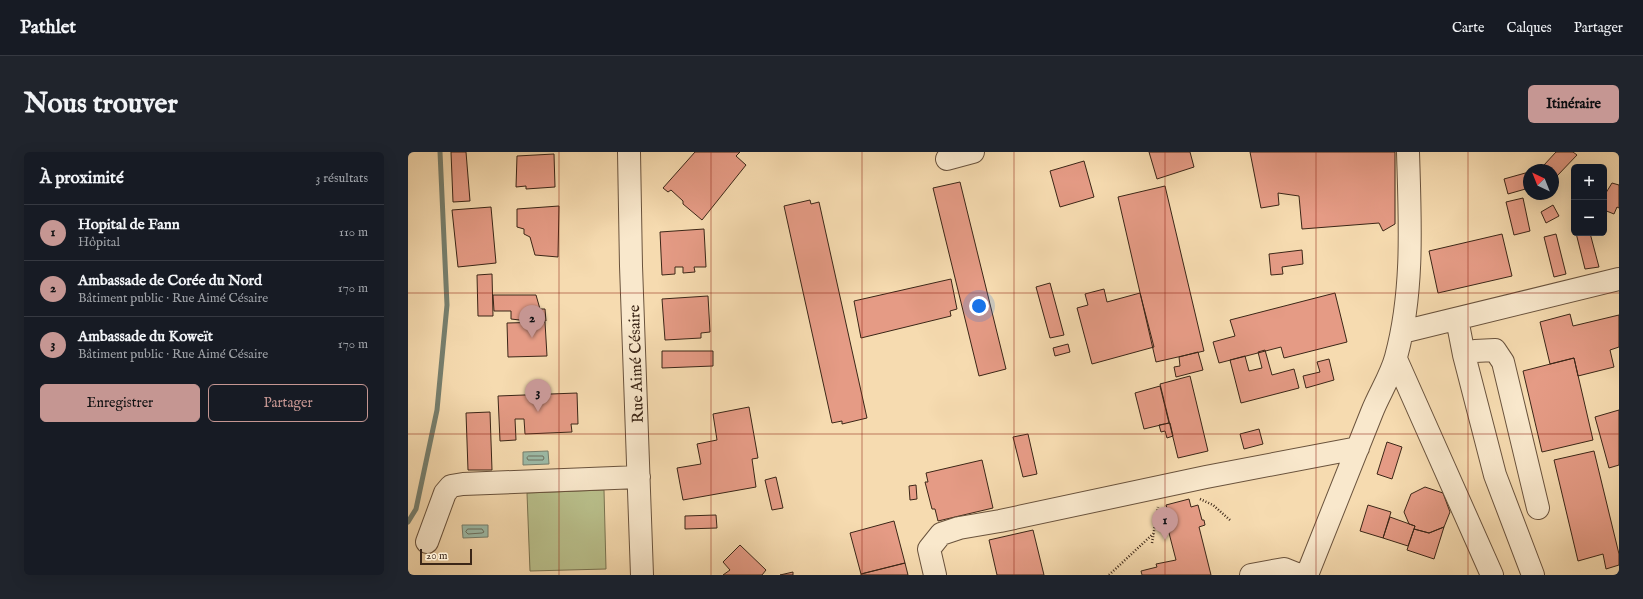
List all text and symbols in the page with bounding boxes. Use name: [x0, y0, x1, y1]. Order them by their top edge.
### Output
text: Pathlet: [20, 16, 76, 40]
text: Carte: [1452, 19, 1484, 37]
text: Calques: [1506, 19, 1552, 37]
text: Partager: [1574, 19, 1623, 37]
button: Itinéraire: [1528, 85, 1619, 123]
text: Nous trouver: [24, 87, 178, 122]
north arrow: [1523, 164, 1559, 200]
map controls: [1571, 164, 1607, 236]
button: +: [1571, 164, 1607, 200]
text: À proximité: [40, 168, 124, 189]
text: 3 résultats: [316, 170, 368, 187]
button: −: [1571, 200, 1607, 236]
text: Hopital de Fann: [78, 215, 180, 234]
text: 1: [51, 224, 55, 241]
text: 110 m: [339, 224, 368, 241]
text: Hôpital: [78, 234, 120, 251]
text: Ambassade de Corée du Nord: [78, 271, 262, 290]
text: 2: [50, 280, 56, 297]
text: 170 m: [338, 280, 368, 297]
text: Bâtiment public · Rue Aimé Césaire: [78, 290, 268, 307]
your location: [969, 296, 989, 316]
street label: Rue Aimé Césaire: [625, 304, 649, 423]
pin: 2: [519, 305, 545, 338]
text: Ambassade du Koweït: [78, 327, 213, 346]
text: 3: [51, 336, 55, 353]
text: 170 m: [338, 336, 368, 353]
text: Bâtiment public · Rue Aimé Césaire: [78, 346, 268, 363]
pin: 3: [525, 379, 551, 412]
button: Enregistrer: [40, 384, 200, 422]
button: Partager: [208, 384, 368, 422]
pin: 1: [1152, 507, 1178, 540]
scale bar: [420, 547, 472, 566]
text: 20 m: [426, 549, 447, 563]

